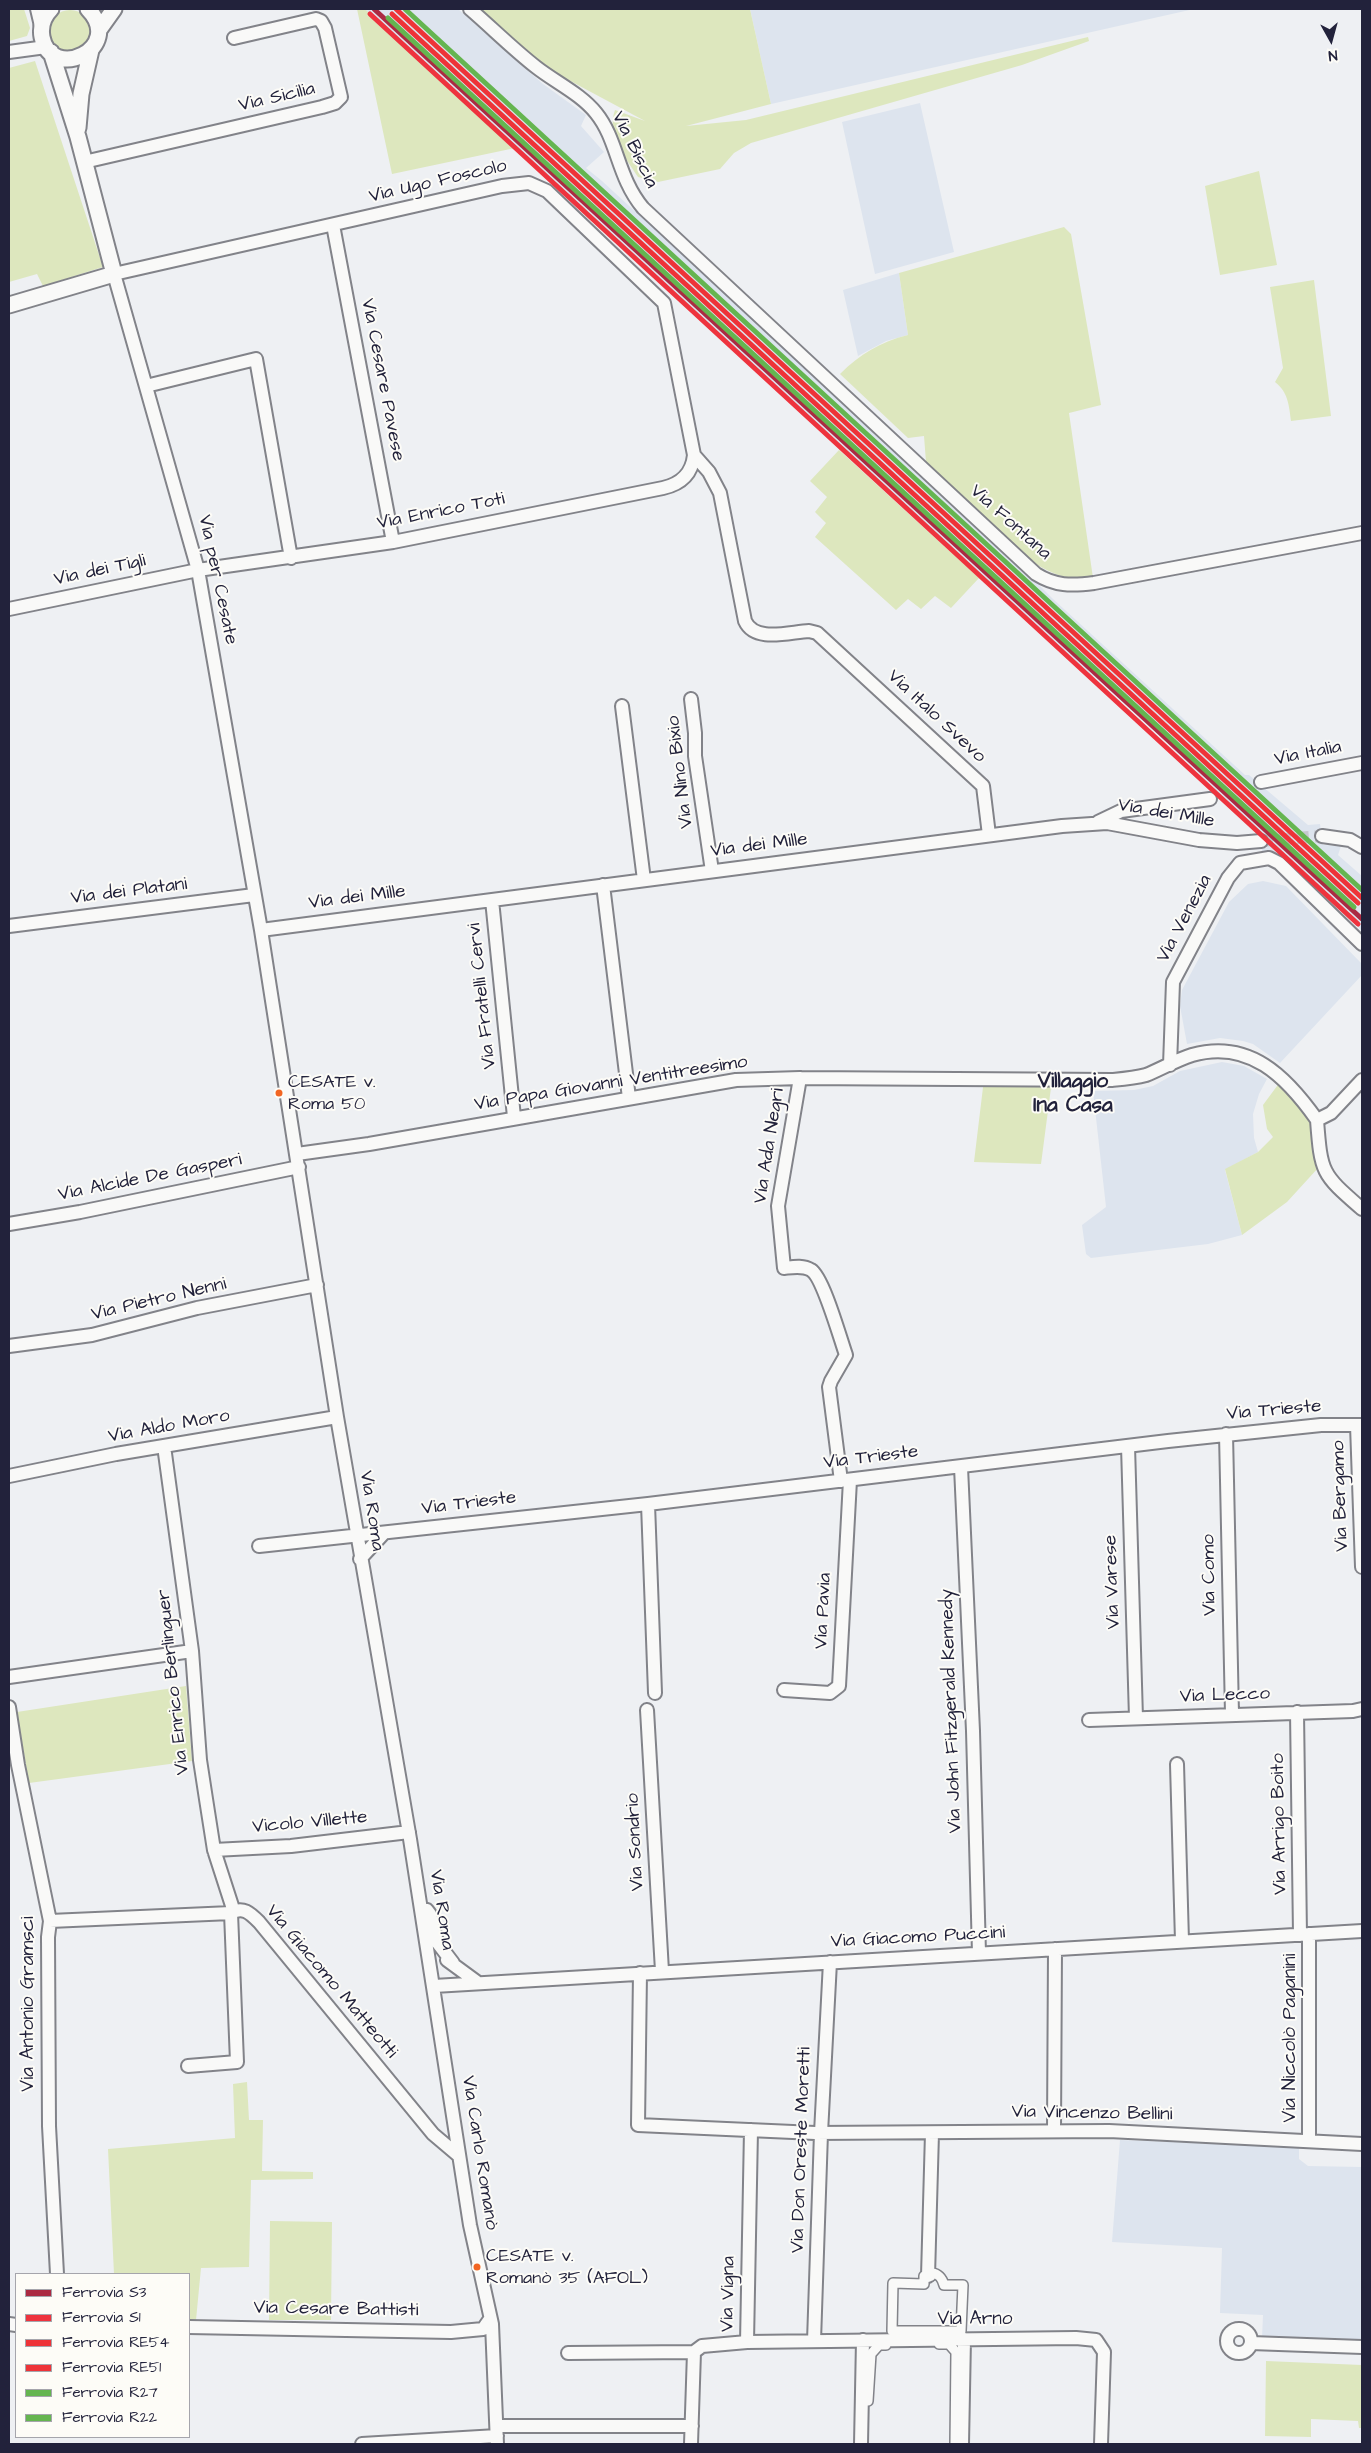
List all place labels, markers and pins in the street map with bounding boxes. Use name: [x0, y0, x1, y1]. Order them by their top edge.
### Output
place label: CESATE v. Roma 50: [288, 1072, 375, 1114]
marker: CESATE v. Roma 50: [274, 1088, 284, 1098]
place label: CESATE v. Romanò 35 (AFOL): [486, 2246, 648, 2288]
marker: CESATE v. Romanò 35 (AFOL): [472, 2262, 482, 2272]

